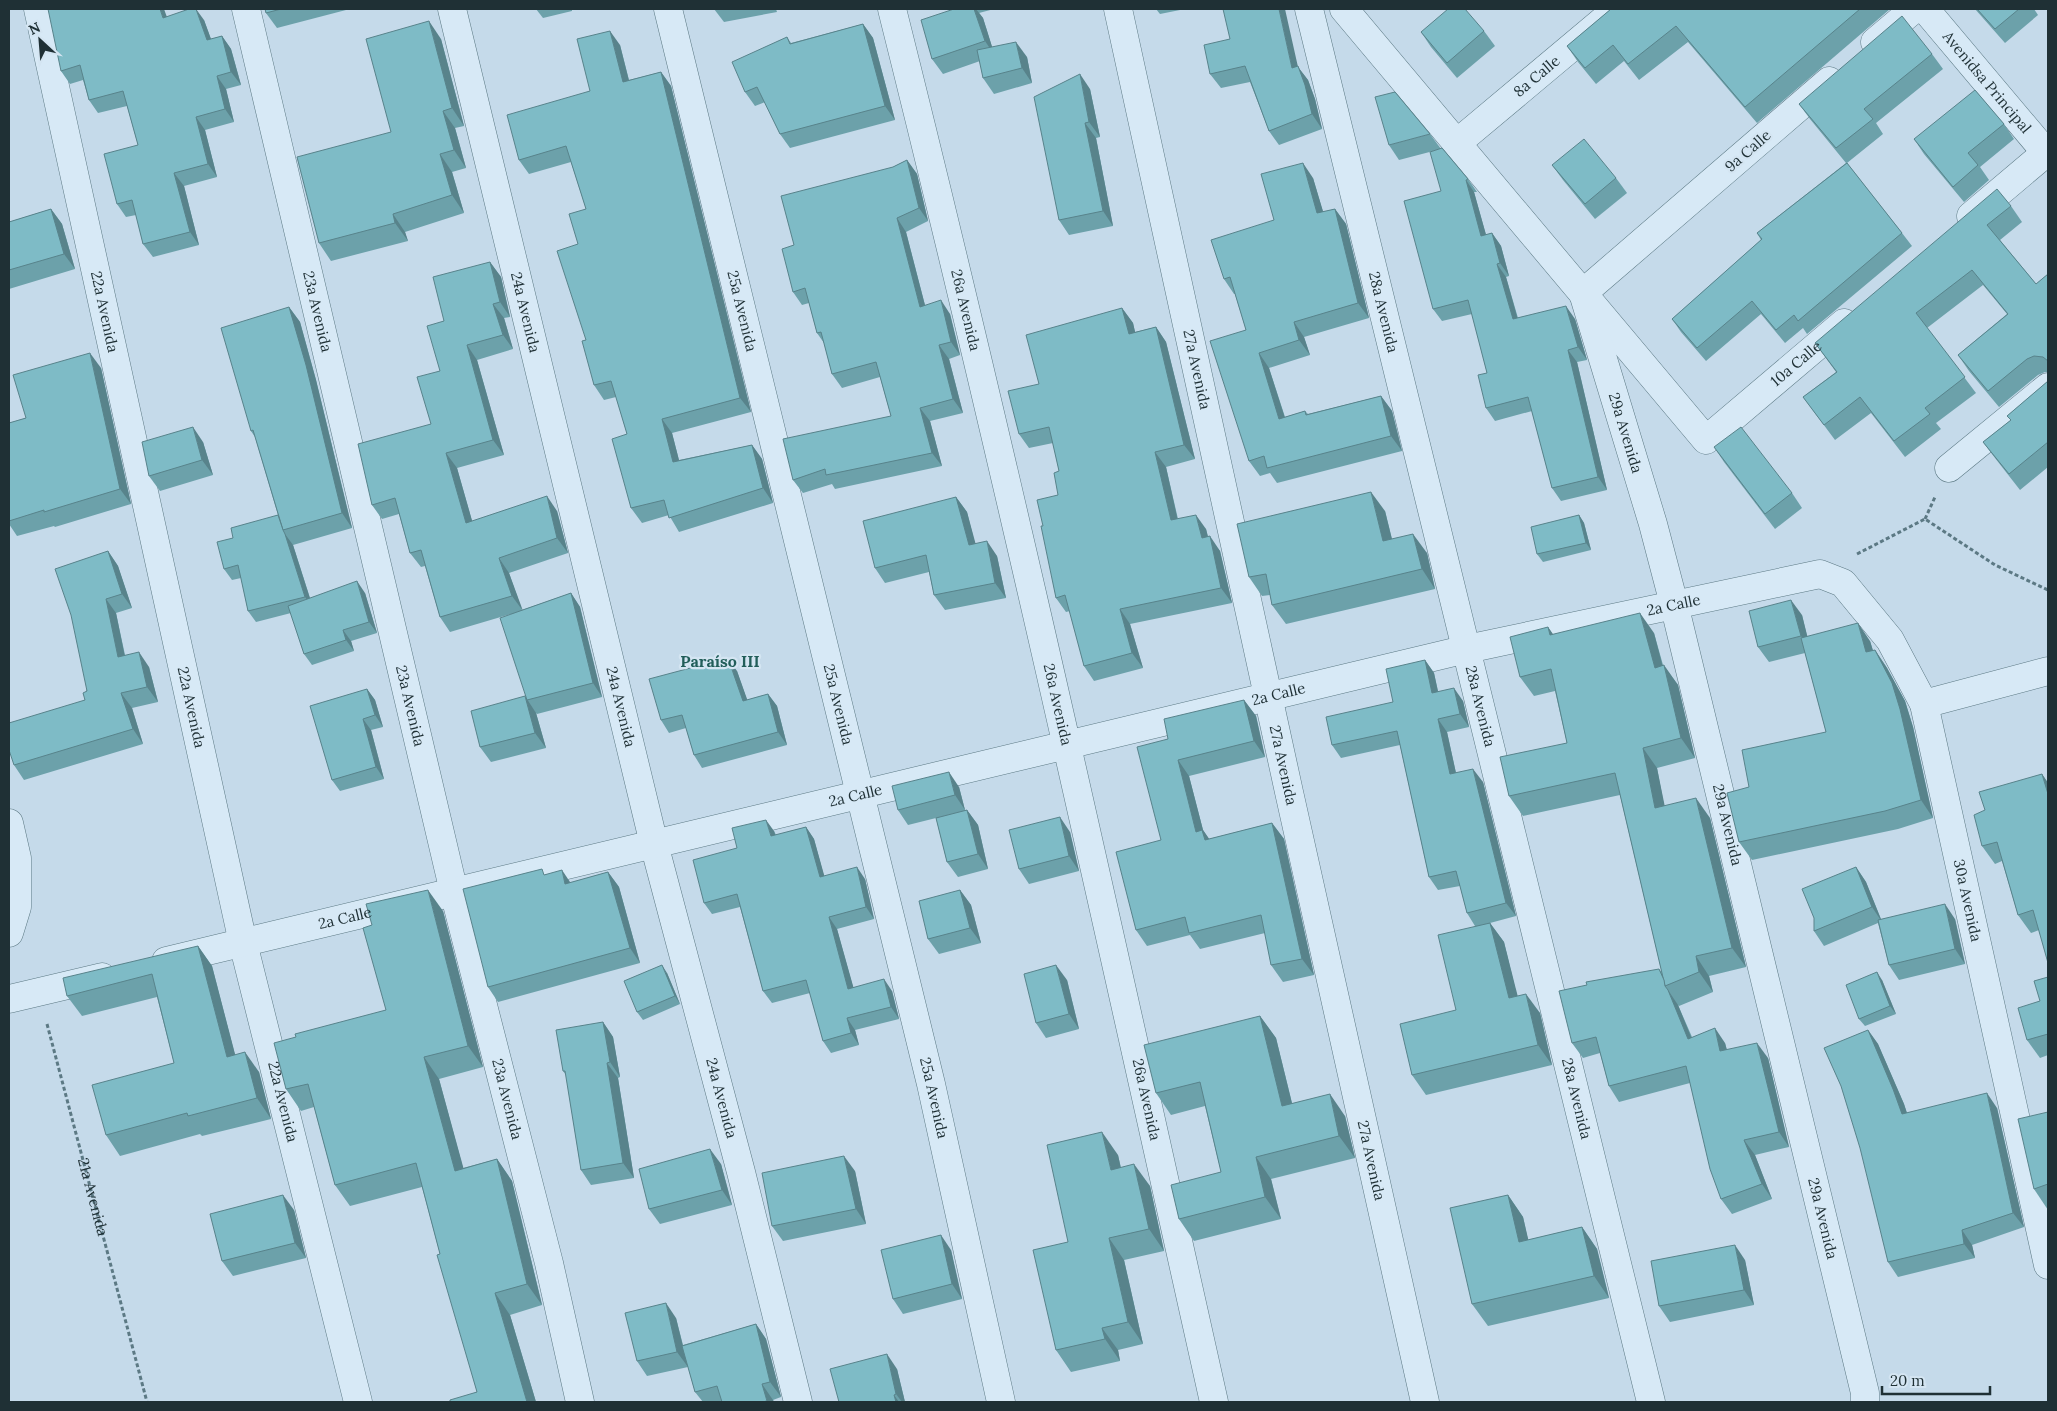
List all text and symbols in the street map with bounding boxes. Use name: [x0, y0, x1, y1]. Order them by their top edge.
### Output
north arrow: [15, 15, 65, 65]
text: N: [25, 18, 43, 39]
street label: Avenidsa Principal: [1938, 26, 2036, 137]
street label: 8a Calle: [1509, 51, 1563, 101]
street label: 9a Calle: [1721, 125, 1775, 176]
street label: 26a Avenida: [947, 267, 985, 353]
street label: 22a Avenida: [87, 269, 123, 354]
street label: 23a Avenida: [299, 269, 337, 354]
street label: 25a Avenida: [723, 269, 762, 354]
street label: 28a Avenida: [1365, 269, 1403, 355]
street label: 24a Avenida: [507, 270, 545, 355]
street label: 27a Avenida: [1179, 328, 1215, 411]
street label: 10a Calle: [1766, 336, 1825, 390]
street label: 29a Avenida: [1605, 390, 1647, 476]
street label: 2a Calle: [1645, 590, 1702, 620]
district label: Paraíso III: [680, 651, 760, 671]
street label: 25a Avenida: [820, 662, 858, 747]
street label: 26a Avenida: [1039, 662, 1077, 747]
street label: 23a Avenida: [392, 663, 429, 748]
street label: 24a Avenida: [602, 664, 640, 749]
street label: 28a Avenida: [1462, 664, 1500, 749]
street label: 22a Avenida: [174, 665, 210, 750]
street label: 2a Calle: [1250, 678, 1307, 709]
street label: 27a Avenida: [1266, 723, 1302, 807]
street label: 2a Calle: [827, 780, 884, 811]
street label: 29a Avenida: [1709, 782, 1747, 868]
street label: 30a Avenida: [1950, 857, 1986, 944]
street label: 2a Calle: [316, 902, 373, 933]
street label: 25a Avenida: [916, 1055, 953, 1141]
street label: 24a Avenida: [702, 1056, 742, 1140]
street label: 28a Avenida: [1558, 1056, 1596, 1141]
street label: 23a Avenida: [488, 1057, 527, 1142]
street label: 26a Avenida: [1129, 1057, 1165, 1143]
street label: 22a Avenida: [264, 1059, 303, 1144]
street label: 27a Avenida: [1354, 1119, 1390, 1202]
street label: 21a Avenida: [74, 1156, 113, 1238]
street label: 29a Avenida: [1804, 1176, 1842, 1261]
scale bar: [1882, 1364, 1990, 1396]
text: 20 m: [1890, 1371, 1925, 1390]

